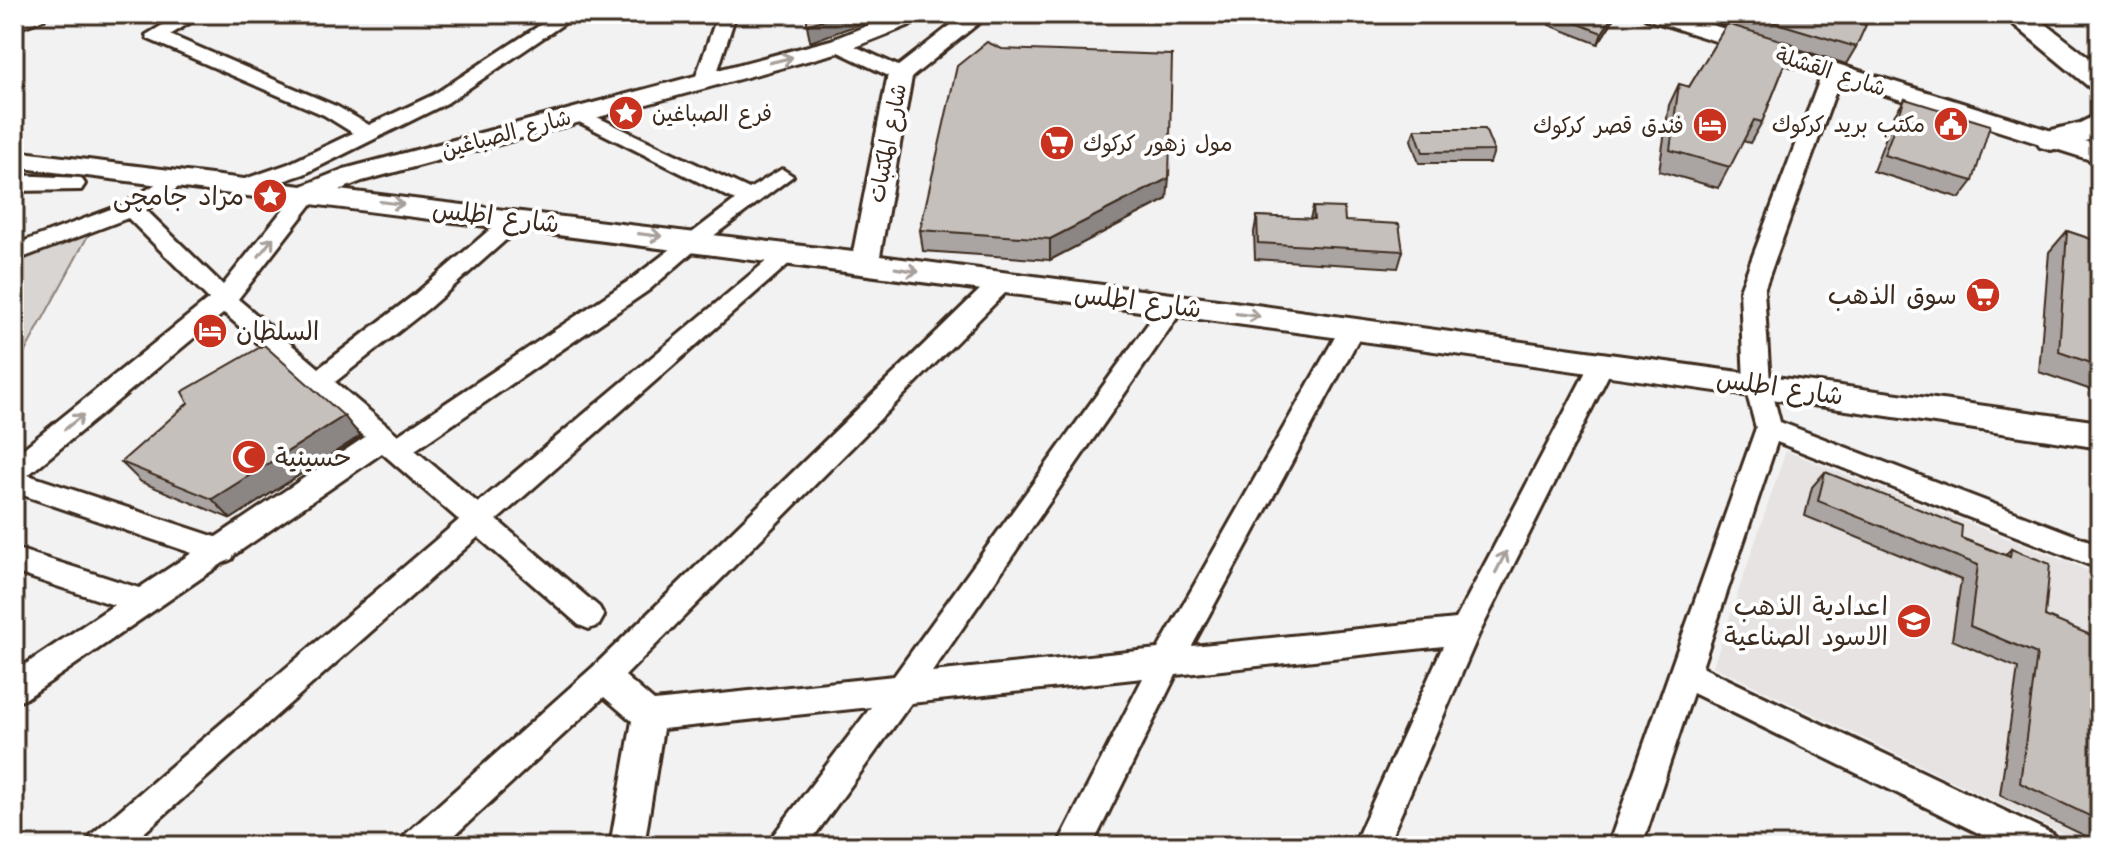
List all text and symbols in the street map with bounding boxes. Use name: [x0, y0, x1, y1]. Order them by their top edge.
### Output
street label: شارع القشلة: [1770, 39, 1890, 108]
one-way arrow: [767, 51, 793, 66]
street label: شارع المكتبات: [861, 81, 918, 206]
place icon: فرع الصباغين: [607, 94, 645, 132]
place label: فرع الصباغين: [652, 98, 772, 133]
street label: شارع الصباغين: [438, 101, 575, 170]
public building icon: مكتب بريد كركوك: [1932, 105, 1970, 143]
hotel icon: فندق قصر كركوك: [1691, 106, 1729, 144]
place label: مكتب بريد كركوك: [1772, 109, 1925, 144]
place label: فندق قصر كركوك: [1533, 110, 1684, 145]
supermarket icon: مول زهور كركوك: [1038, 124, 1076, 162]
place label: مول زهور كركوك: [1083, 128, 1233, 163]
place label: مراد جامچی: [113, 177, 244, 219]
place icon: مراد جامچی: [251, 177, 289, 215]
street label: شارع اطلس: [430, 189, 562, 247]
one-way arrow: [379, 196, 404, 211]
one-way arrow: [636, 228, 662, 243]
one-way arrow: [256, 237, 274, 258]
one-way arrow: [894, 263, 919, 278]
street label: شارع اطلس: [1072, 274, 1204, 332]
place label: سوق الذهب: [1828, 276, 1957, 318]
supermarket icon: سوق الذهب: [1964, 276, 2002, 314]
one-way arrow: [1235, 308, 1260, 323]
hotel icon: السلطان: [191, 312, 229, 350]
place label: السلطان: [236, 312, 319, 354]
street label: شارع اطلس: [1714, 359, 1846, 419]
one-way arrow: [64, 413, 84, 431]
mosque icon: حسينية: [230, 438, 268, 476]
place label: حسينية: [275, 438, 352, 480]
one-way arrow: [1493, 550, 1509, 574]
place label: اعدادية الذهب الاسود الصناعية: [1724, 587, 1888, 659]
school or university icon: اعدادية الذهب الاسود الصناعية: [1895, 602, 1933, 640]

